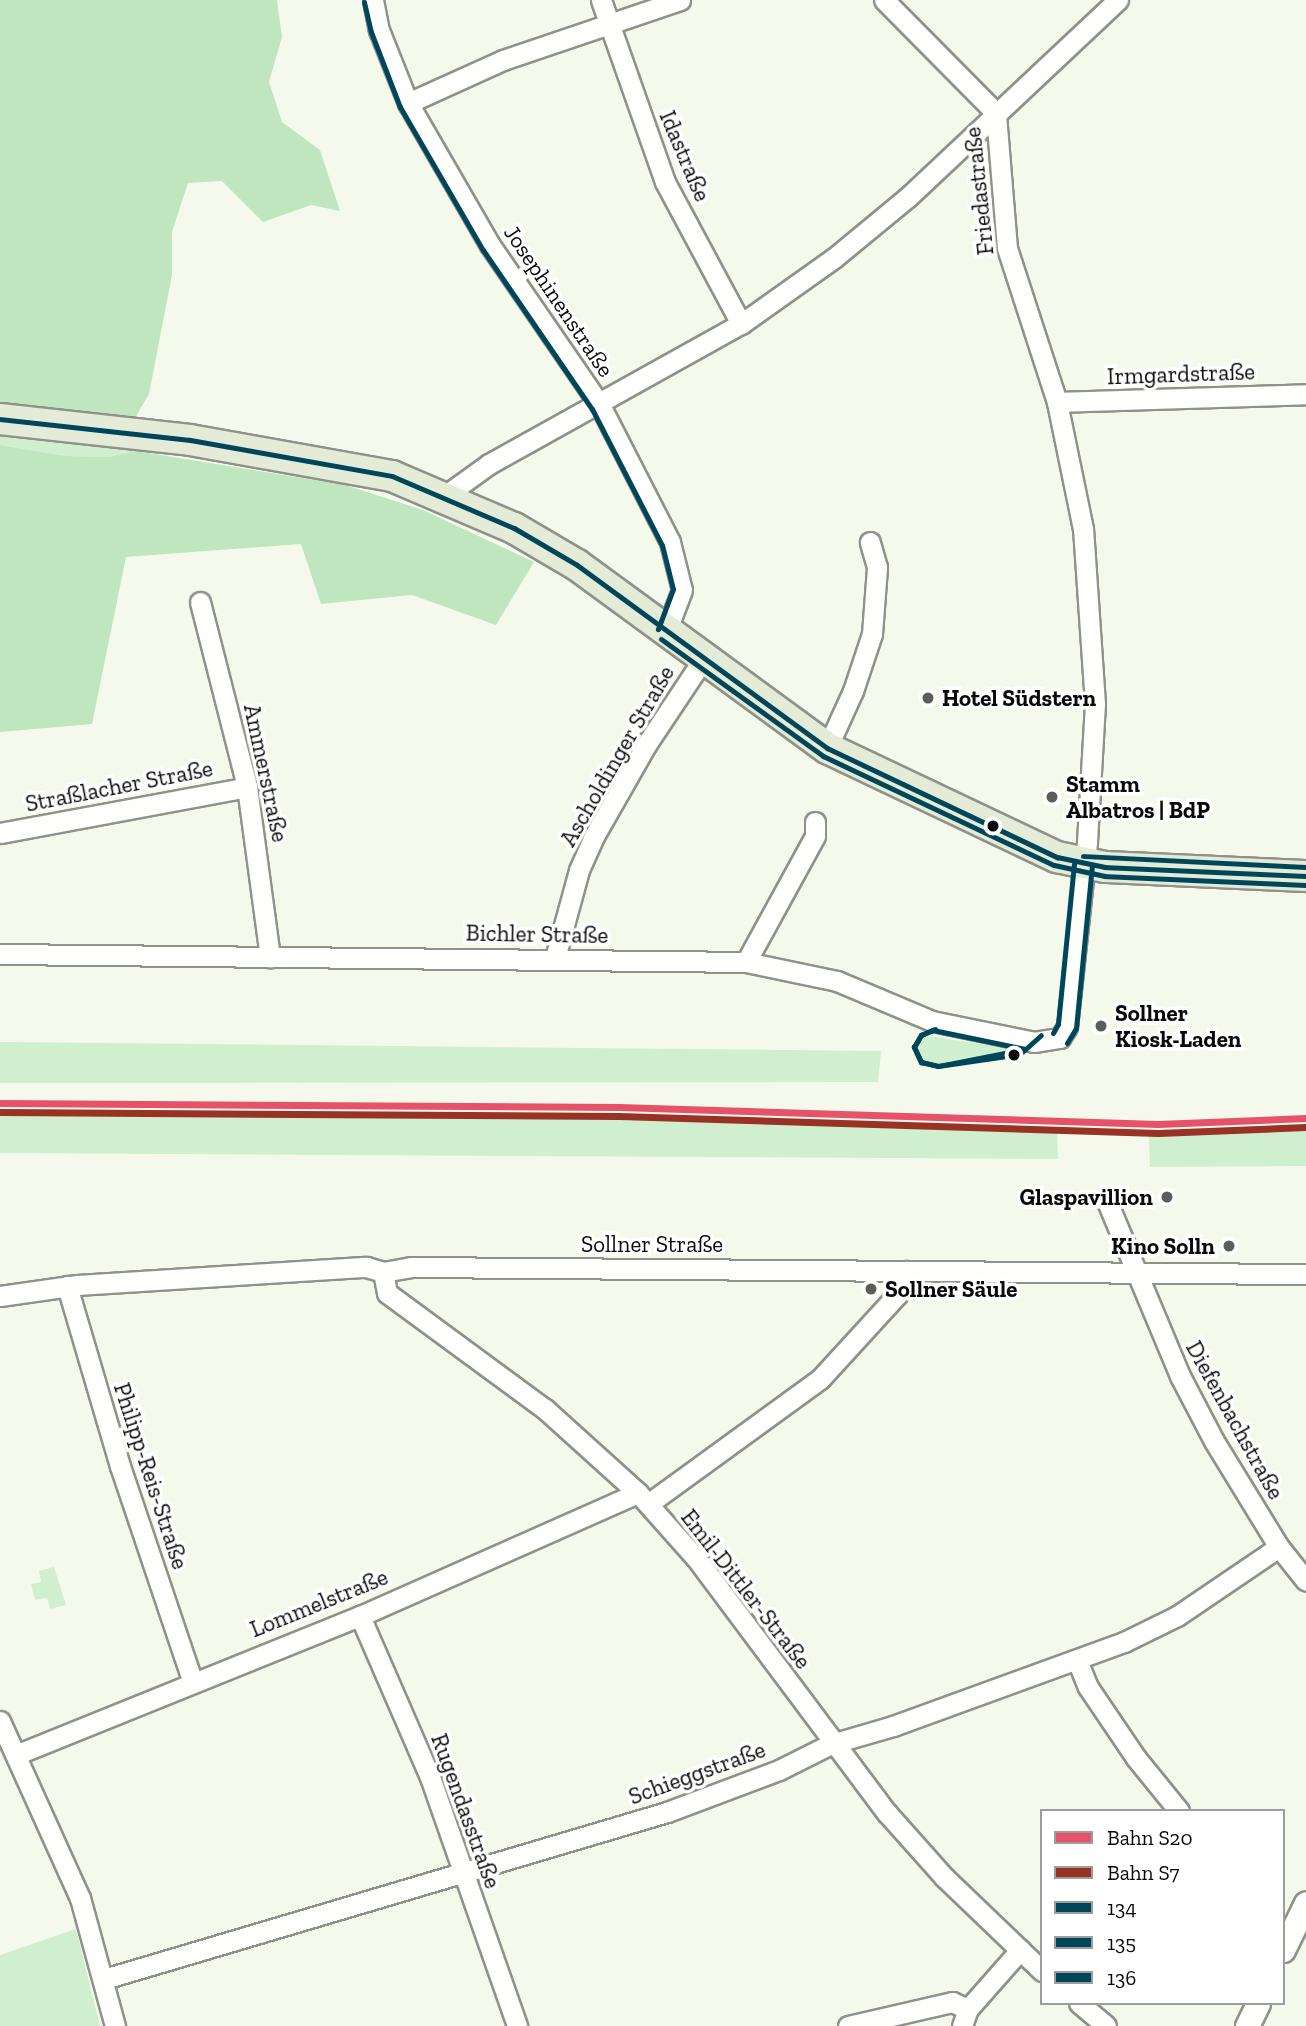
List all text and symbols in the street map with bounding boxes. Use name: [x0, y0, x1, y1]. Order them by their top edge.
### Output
street label: Idastraße: [654, 106, 716, 206]
street label: Friedastraße: [959, 126, 999, 256]
street label: Josephinenstraße: [498, 220, 620, 382]
street label: Irmgardstraße: [1107, 358, 1255, 390]
street label: Ascholdinger Straße: [554, 661, 680, 851]
place label: Hotel Südstern: [942, 684, 1096, 712]
marker: Hotel Südstern: [920, 690, 936, 706]
street label: Ammerstraße: [238, 702, 294, 844]
street label: Straßlacher Straße: [23, 754, 215, 818]
place label: Stamm Albatros | BdP: [1066, 770, 1210, 824]
marker: Stamm Albatros | BdP: [1044, 789, 1060, 805]
unlabelled marker: [986, 819, 1000, 833]
street label: Bichler Straße: [465, 919, 609, 949]
place label: Sollner Kiosk-Laden: [1115, 999, 1241, 1053]
marker: Sollner Kiosk-Laden: [1093, 1018, 1109, 1034]
unlabelled marker: [1007, 1048, 1021, 1062]
place label: Glaspavillion: [1020, 1183, 1153, 1211]
marker: Glaspavillion: [1159, 1189, 1175, 1205]
street label: Sollner Straße: [581, 1230, 723, 1258]
place label: Kino Solln: [1111, 1232, 1215, 1260]
marker: Kino Solln: [1221, 1238, 1237, 1254]
place label: Sollner Säule: [885, 1275, 1018, 1303]
marker: Sollner Säule: [863, 1281, 879, 1297]
street label: Diefenbachstraße: [1180, 1336, 1290, 1504]
street label: Philipp-Reis-Straße: [108, 1379, 194, 1573]
street label: Emil-Dittler-Straße: [675, 1504, 817, 1674]
street label: Lommelstraße: [246, 1563, 392, 1643]
street label: Rugendasstraße: [425, 1730, 507, 1892]
street label: Schieggstraße: [625, 1736, 769, 1810]
legend: [1040, 1809, 1285, 2005]
text: Bahn S20: [1107, 1825, 1193, 1850]
text: Bahn S7: [1107, 1860, 1179, 1885]
text: 134: [1107, 1895, 1137, 1920]
text: 135: [1107, 1930, 1136, 1955]
text: 136: [1107, 1965, 1137, 1990]

